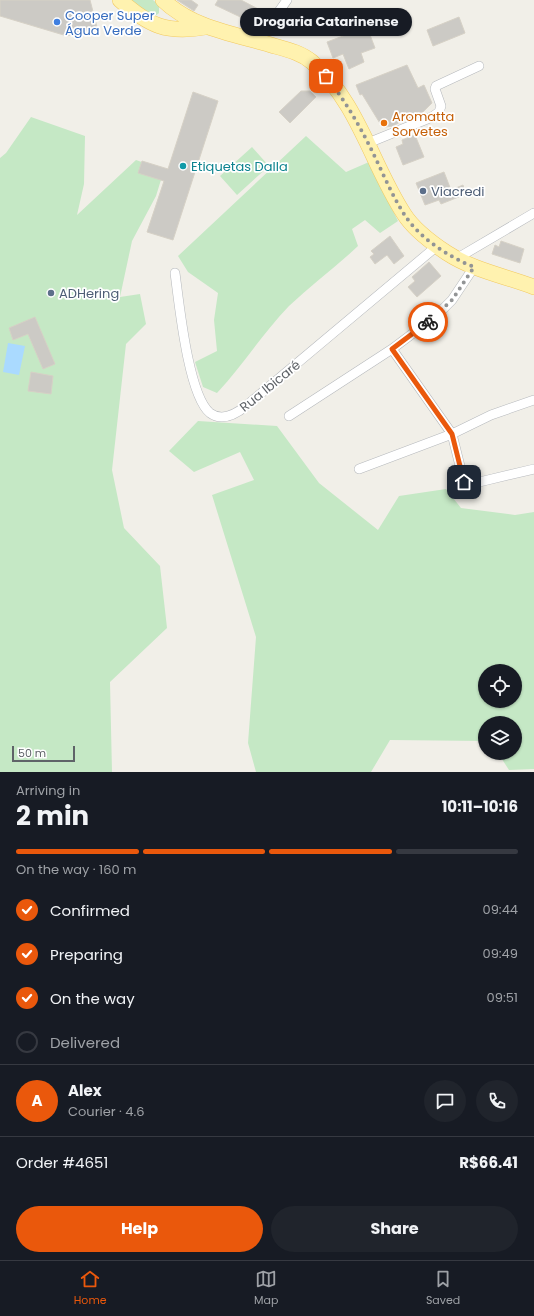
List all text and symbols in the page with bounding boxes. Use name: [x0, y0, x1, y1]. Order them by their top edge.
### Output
place label: Cooper Super Água Verde: [65, 6, 155, 40]
callout: Drogaria Catarinense: [240, 8, 412, 36]
text: Drogaria Catarinense: [254, 12, 398, 31]
marker: Cooper Super Água Verde: [52, 17, 62, 27]
pin: [309, 59, 343, 93]
icon: bag: [315, 65, 337, 87]
place label: Aromatta Sorvetes: [392, 107, 454, 141]
marker: Aromatta Sorvetes: [379, 118, 389, 128]
place label: Etiquetas Dalla: [191, 157, 288, 176]
marker: Etiquetas Dalla: [178, 161, 188, 171]
place label: Viacredi: [431, 182, 485, 201]
marker: Viacredi: [418, 186, 428, 196]
place label: ADHering: [59, 284, 119, 303]
marker: ADHering: [46, 288, 56, 298]
courier: [408, 302, 448, 342]
icon: bike: [417, 311, 439, 333]
street label: Rua Ibicaré: [236, 356, 304, 416]
pin: [447, 465, 481, 499]
icon: home: [453, 471, 475, 493]
map controls: [478, 664, 522, 760]
button: locate: [478, 664, 522, 708]
button: layers: [478, 716, 522, 760]
scale bar: [12, 744, 75, 763]
text: 50 m: [18, 745, 46, 761]
text: Arriving in: [16, 781, 80, 800]
text: 10:11–10:16: [442, 796, 518, 817]
text: 2 min: [16, 798, 89, 834]
text: On the way · 160 m: [16, 860, 137, 879]
icon: check: [16, 899, 38, 921]
text: Confirmed: [50, 900, 130, 921]
text: 09:44: [483, 900, 518, 919]
icon: check: [16, 943, 38, 965]
text: Preparing: [50, 944, 123, 965]
text: 09:49: [483, 944, 518, 963]
icon: check: [16, 987, 38, 1009]
text: On the way: [50, 988, 135, 1009]
text: 09:51: [487, 988, 518, 1007]
text: Delivered: [50, 1032, 120, 1053]
text: Alex: [68, 1080, 102, 1101]
button: chat: [424, 1080, 466, 1122]
button: phone: [476, 1080, 518, 1122]
text: A: [31, 1090, 43, 1111]
text: Courier · 4.6: [68, 1102, 145, 1121]
text: Order #4651: [16, 1152, 108, 1173]
text: R$66.41: [459, 1152, 518, 1173]
button: Help: [16, 1206, 263, 1252]
button: Share: [271, 1206, 518, 1252]
tab: Home: [74, 1268, 107, 1309]
tab: Map: [254, 1268, 278, 1309]
tab: Saved: [426, 1268, 460, 1309]

